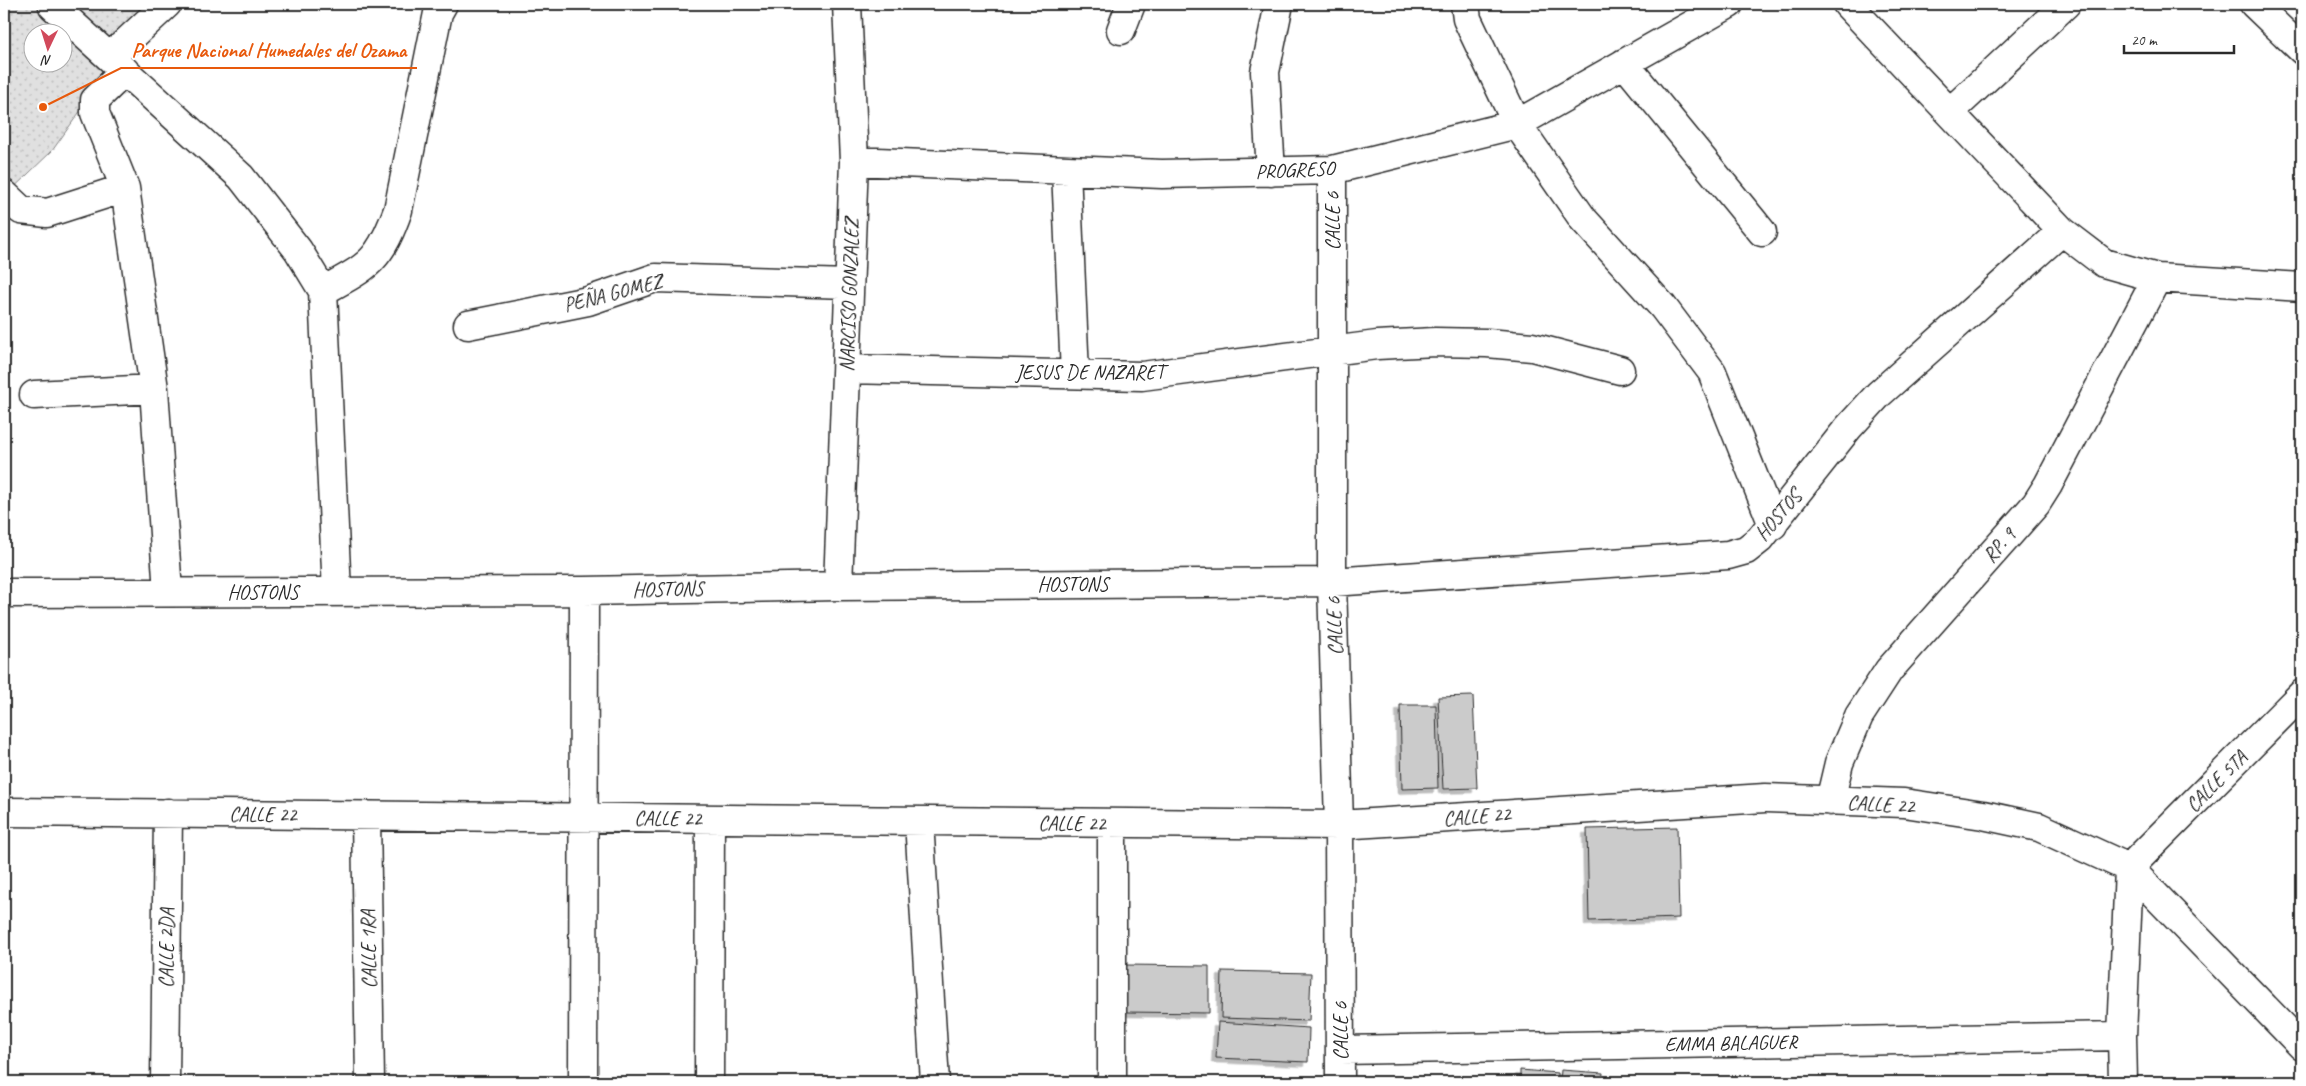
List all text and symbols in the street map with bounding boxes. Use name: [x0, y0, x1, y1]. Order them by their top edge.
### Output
north arrow: [22, 22, 72, 72]
scale bar: [2124, 22, 2234, 54]
text: 20 m: [2131, 31, 2158, 50]
callout: Parque Nacional Humedales del Ozama: [121, 32, 417, 68]
text: Parque Nacional Humedales del Ozama: [132, 37, 408, 63]
text: N: [40, 52, 52, 69]
street label: PROGRESO: [1255, 155, 1337, 185]
street label: CALLE 6: [1320, 191, 1345, 250]
street label: NARCISO GONZALEZ: [834, 214, 864, 372]
street label: PEÑA GOMEZ: [561, 268, 669, 317]
street label: JESUS DE NAZARET: [1015, 360, 1169, 385]
street label: HOSTOS: [1749, 481, 1810, 546]
street label: RP. 9: [1977, 521, 2022, 568]
street label: HOSTONS: [1037, 572, 1111, 597]
street label: HOSTONS: [632, 576, 706, 602]
street label: HOSTONS: [227, 580, 301, 605]
street label: CALLE 6: [1320, 595, 1348, 656]
street label: CALLE 5TA: [2180, 744, 2253, 817]
street label: CALLE 22: [1846, 789, 1918, 819]
street label: CALLE 22: [229, 801, 299, 827]
street label: CALLE 22: [1442, 801, 1514, 831]
street label: CALLE 22: [634, 805, 704, 831]
street label: CALLE 22: [1038, 810, 1108, 836]
street label: CALLE 2DA: [153, 907, 179, 988]
street label: CALLE 1RA: [355, 908, 381, 989]
street label: CALLE 6: [1328, 1001, 1353, 1060]
street label: EMMA BALAGUER: [1664, 1029, 1800, 1057]

